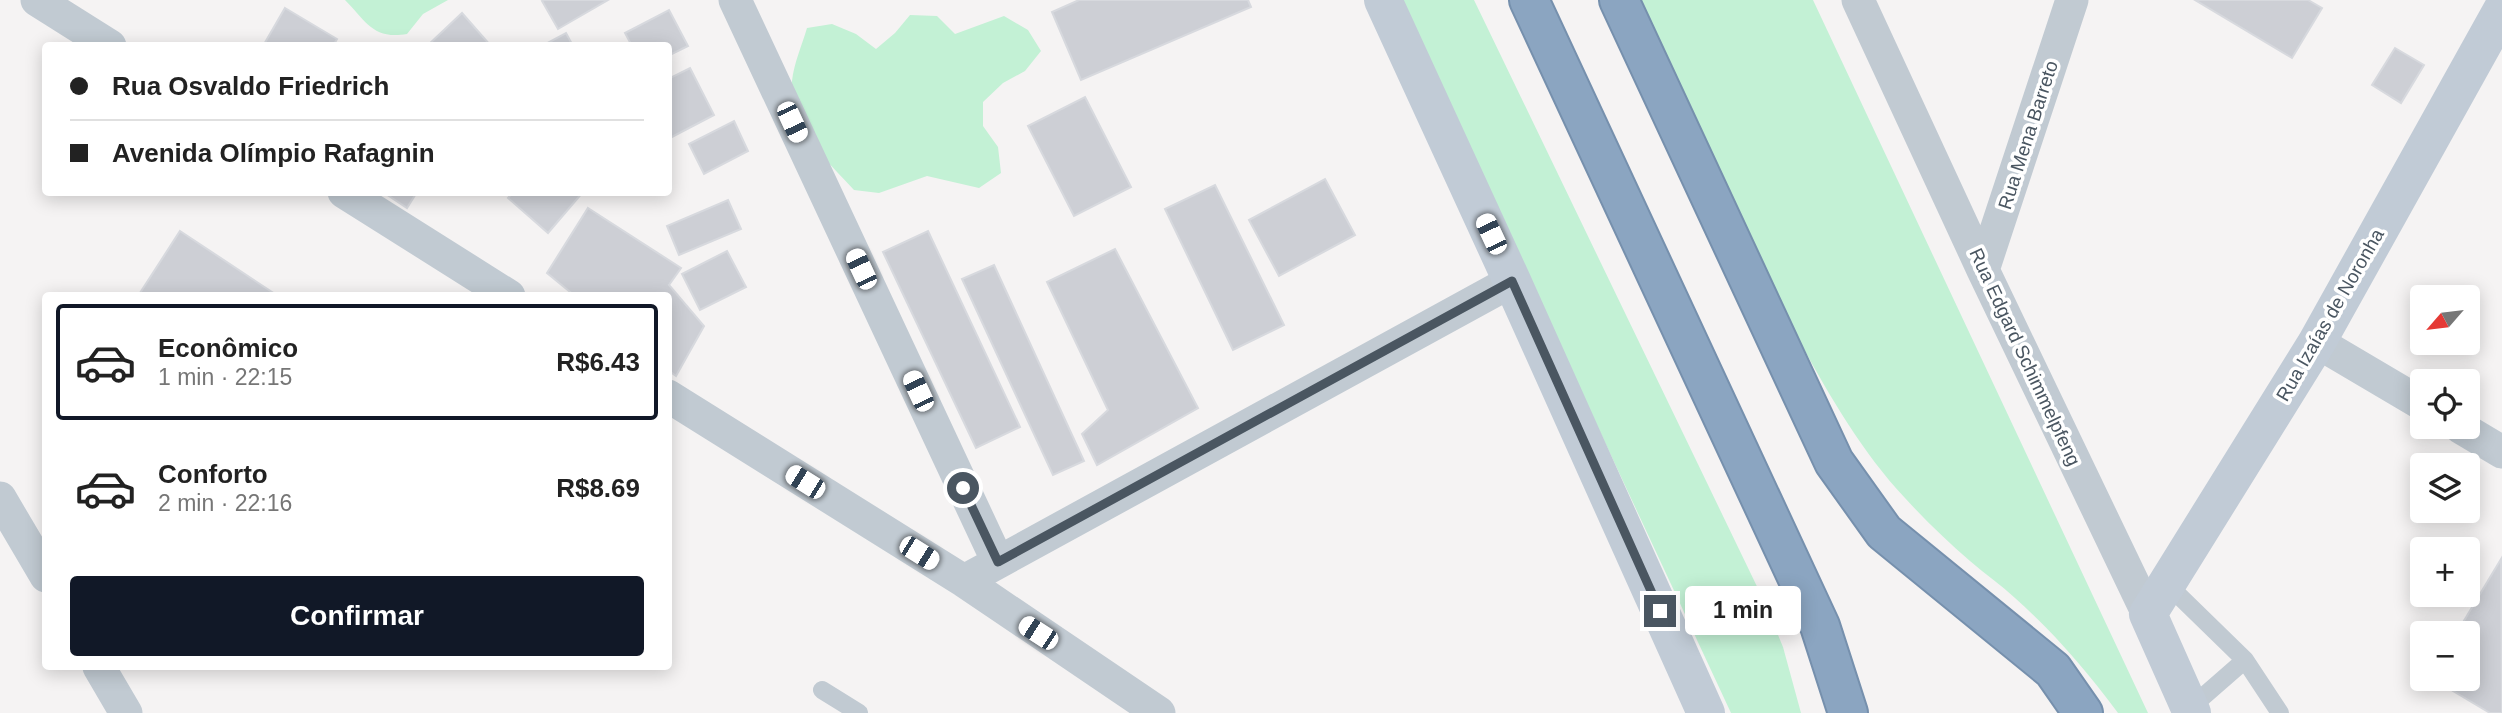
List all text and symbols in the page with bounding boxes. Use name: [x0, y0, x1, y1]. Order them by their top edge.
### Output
street label: Rua Mena Barreto: [1994, 58, 2062, 212]
text: Rua Osvaldo Friedrich: [112, 71, 389, 101]
car: [774, 99, 811, 145]
text: Avenida Olímpio Rafagnin: [112, 138, 435, 168]
car: [1473, 211, 1510, 257]
street label: Rua Izaías de Noronha: [2272, 225, 2388, 405]
street label: Rua Edgard Schimmelpfeng: [1965, 245, 2085, 469]
car: [843, 246, 880, 292]
north arrow: [2410, 285, 2480, 355]
map controls: [2410, 285, 2480, 691]
icon: car: [74, 331, 137, 394]
text: Econômico: [158, 333, 298, 363]
text: R$6.43: [556, 347, 640, 377]
text: 1 min · 22:15: [158, 364, 292, 390]
car: [900, 368, 937, 414]
button: locate: [2410, 369, 2480, 439]
button: layers: [2410, 453, 2480, 523]
icon: car: [74, 457, 137, 520]
text: Conforto: [158, 459, 268, 489]
car: [782, 462, 829, 502]
route start: [947, 472, 979, 504]
text: R$8.69: [556, 473, 640, 503]
text: 2 min · 22:16: [158, 490, 292, 516]
car: [896, 533, 943, 573]
button: +: [2410, 537, 2480, 607]
button: Confirmar: [70, 576, 644, 656]
callout: 1 min: [1684, 586, 1800, 636]
route end: [1644, 595, 1676, 627]
text: 1 min: [1713, 597, 1773, 623]
car: [1015, 613, 1062, 653]
button: −: [2410, 621, 2480, 691]

